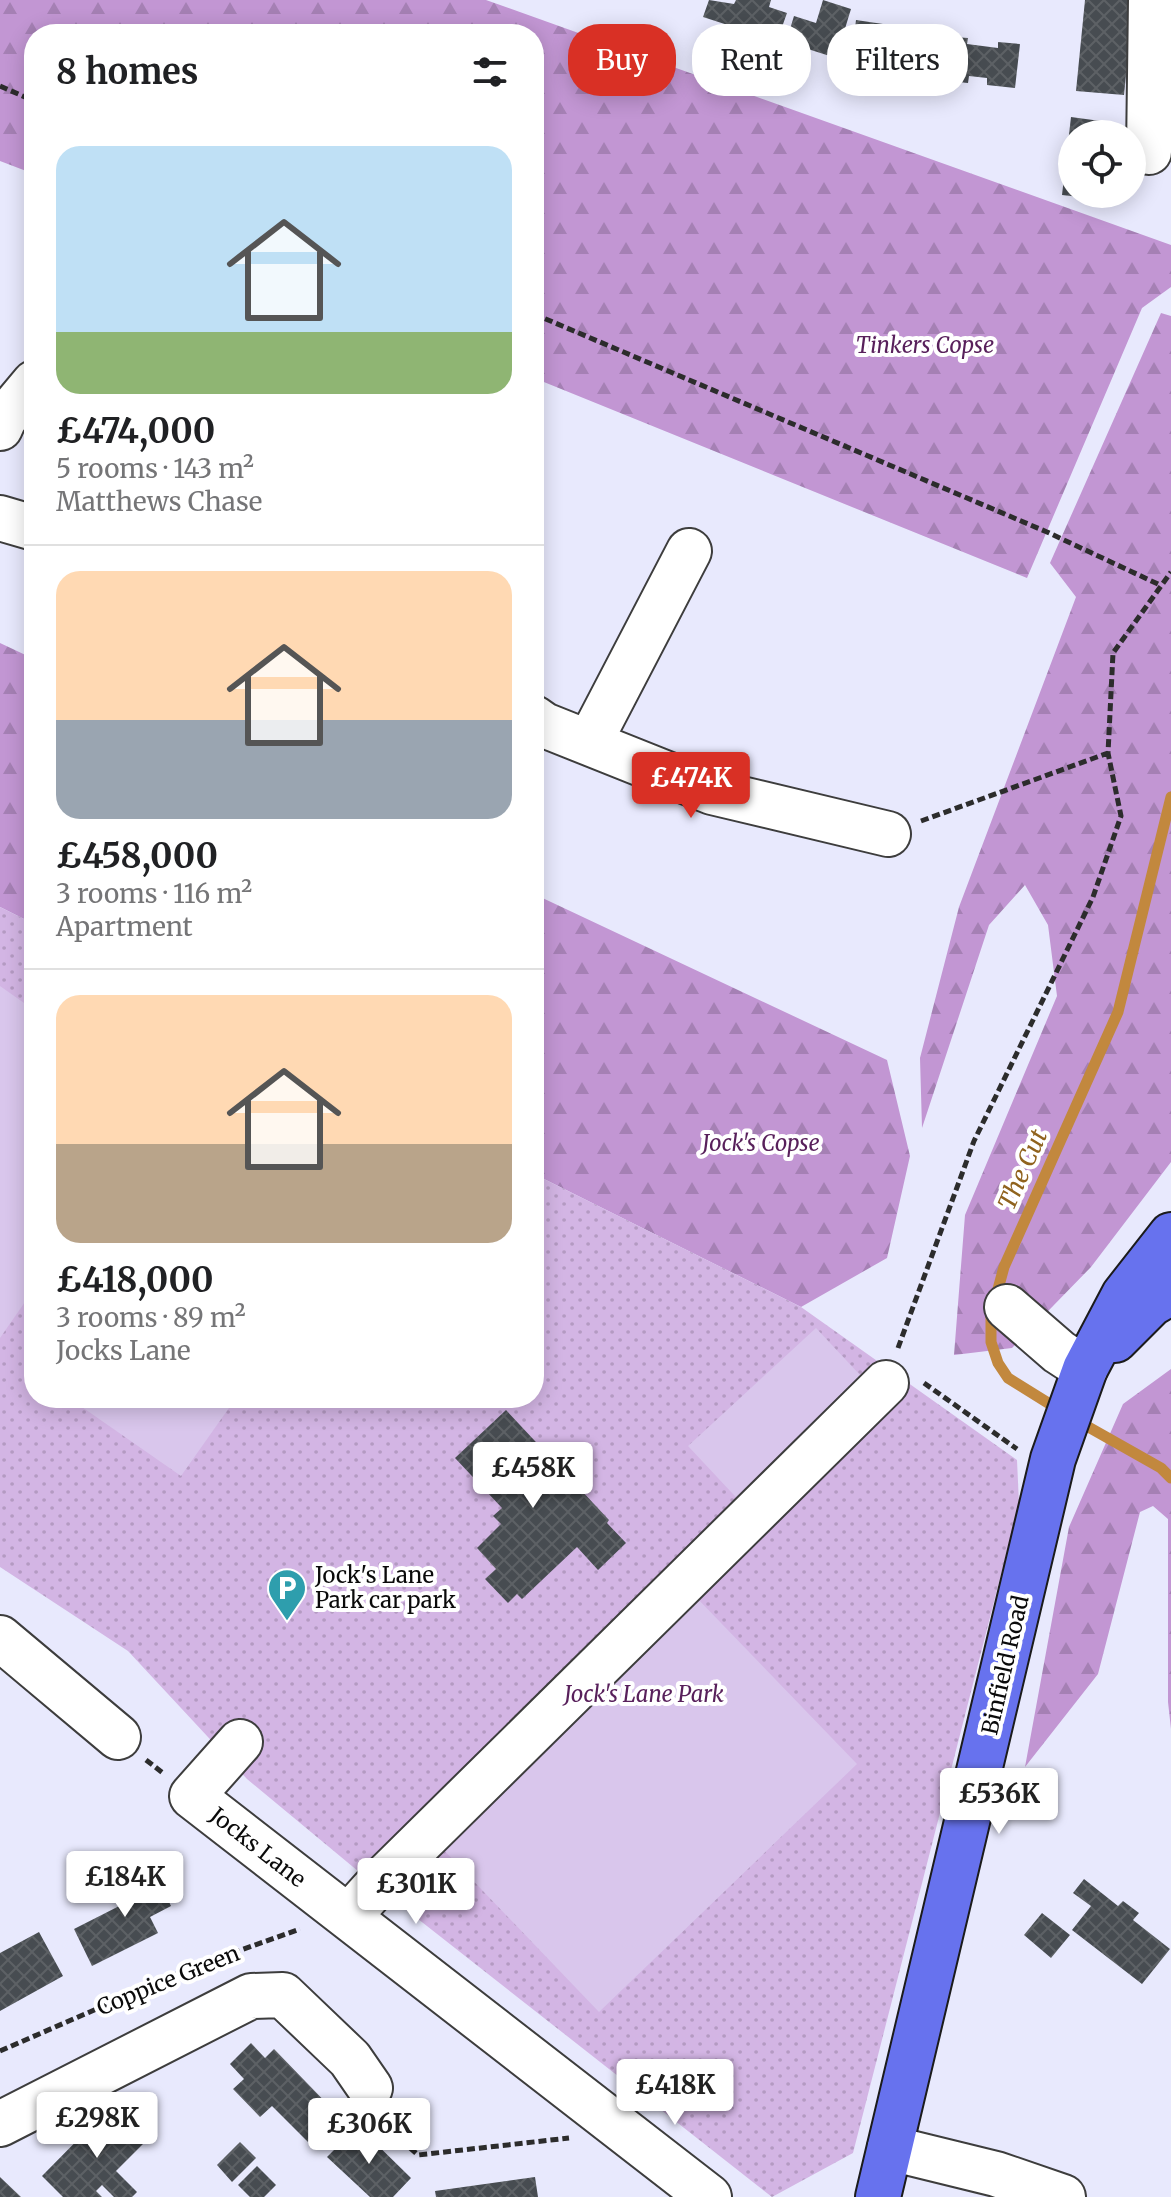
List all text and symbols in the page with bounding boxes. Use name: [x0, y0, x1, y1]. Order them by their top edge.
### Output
chip: Buy: [568, 24, 676, 96]
chip: Rent: [692, 24, 811, 96]
chip: Filters: [827, 24, 968, 96]
icon: filters: [468, 50, 512, 94]
text: 8 homes: [56, 51, 198, 93]
map controls: [1058, 120, 1146, 208]
button: locate: [1058, 120, 1146, 208]
icon: home: [212, 198, 356, 342]
park label: Tinkers Copse: [856, 331, 994, 359]
text: £474,000: [56, 410, 215, 452]
text: 5 rooms · 143 m²: [56, 452, 254, 485]
text: Matthews Chase: [56, 485, 262, 518]
icon: home: [212, 623, 356, 767]
pin: £474K: [635, 752, 747, 820]
text: £474K: [650, 761, 732, 794]
text: £458,000: [56, 835, 218, 877]
text: 3 rooms · 116 m²: [56, 877, 252, 910]
text: Apartment: [56, 910, 193, 943]
icon: home: [212, 1047, 356, 1191]
water label: The Cut: [991, 1124, 1054, 1215]
park label: Jock's Copse: [700, 1129, 820, 1157]
text: £418,000: [56, 1259, 214, 1301]
text: 3 rooms · 89 m²: [56, 1301, 246, 1334]
text: Jocks Lane: [56, 1334, 191, 1367]
pin: £458K: [477, 1442, 589, 1510]
text: £458K: [491, 1451, 575, 1484]
place label: Jock's Lane Park car park: [314, 1561, 456, 1614]
parking icon: Jock's Lane Park car park: [266, 1567, 308, 1622]
street label: Binfield Road: [975, 1593, 1035, 1737]
park label: Jock's Lane Park: [562, 1680, 724, 1708]
pin: £536K: [943, 1768, 1055, 1836]
text: £536K: [958, 1777, 1040, 1810]
street label: Jocks Lane: [204, 1800, 312, 1893]
pin: £184K: [69, 1851, 181, 1919]
pin: £301K: [360, 1858, 472, 1926]
text: £184K: [84, 1860, 166, 1893]
text: £301K: [375, 1867, 457, 1900]
street label: Coppice Green: [93, 1938, 244, 2021]
pin: £418K: [619, 2059, 731, 2127]
text: £418K: [634, 2068, 716, 2101]
pin: £298K: [41, 2092, 153, 2160]
pin: £306K: [313, 2098, 425, 2166]
text: £298K: [55, 2101, 139, 2134]
text: £306K: [326, 2107, 412, 2140]

